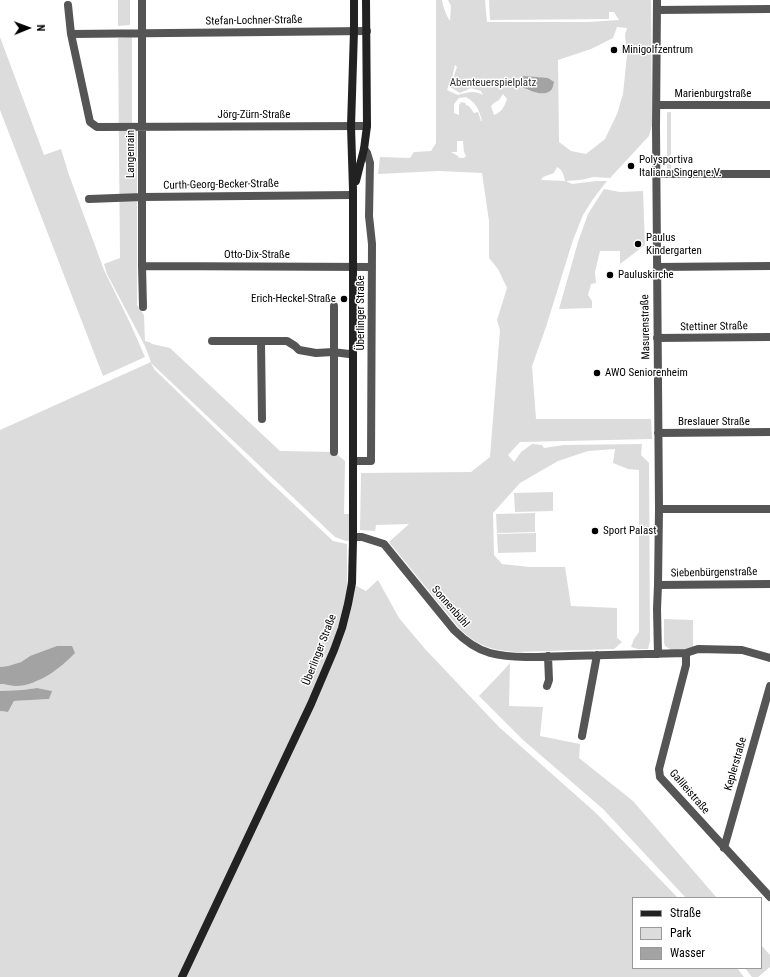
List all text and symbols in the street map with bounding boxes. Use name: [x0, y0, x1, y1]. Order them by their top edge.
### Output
north arrow: [8, 8, 48, 48]
street label: Stefan-Lochner-Straße: [205, 14, 303, 28]
text: N: [34, 24, 47, 31]
place label: Minigolfzentrum: [622, 43, 693, 57]
marker: Minigolfzentrum: [609, 45, 619, 55]
park label: Abenteuerspielplatz: [450, 76, 536, 90]
street label: Marienburgstraße: [675, 87, 751, 101]
street label: Jörg-Zürn-Straße: [218, 108, 290, 122]
street label: Langenrain: [124, 130, 138, 178]
place label: Polysportiva Italiana Singen e.V.: [639, 153, 722, 179]
marker: Polysportiva Italiana Singen e.V.: [626, 161, 636, 171]
street label: Curth-Georg-Becker-Straße: [163, 177, 279, 193]
place label: Paulus Kindergarten: [646, 231, 702, 257]
marker: Paulus Kindergarten: [633, 239, 643, 249]
street label: Otto-Dix-Straße: [224, 248, 290, 262]
place label: Pauluskirche: [618, 268, 674, 282]
marker: Pauluskirche: [605, 270, 615, 280]
street label: Überlinger Straße: [354, 275, 368, 351]
place label: Erich-Heckel-Straße: [251, 292, 336, 306]
marker: Erich-Heckel-Straße: [339, 294, 349, 304]
street label: Masurenstraße: [639, 294, 653, 360]
street label: Stettiner Straße: [680, 320, 748, 334]
place label: AWO Seniorenheim: [605, 366, 688, 380]
marker: AWO Seniorenheim: [592, 368, 602, 378]
street label: Breslauer Straße: [678, 415, 750, 429]
place label: Sport Palast: [603, 524, 656, 538]
marker: Sport Palast: [590, 526, 600, 536]
street label: Siebenbürgenstraße: [671, 566, 757, 580]
street label: Sonnenbühl: [428, 583, 472, 631]
street label: Überlinger Straße: [300, 613, 340, 687]
street label: Keplerstraße: [722, 736, 750, 792]
street label: Galileistraße: [666, 767, 712, 817]
legend: [632, 897, 762, 969]
text: Straße: [670, 906, 701, 920]
text: Park: [670, 926, 691, 940]
text: Wasser: [670, 946, 705, 960]

